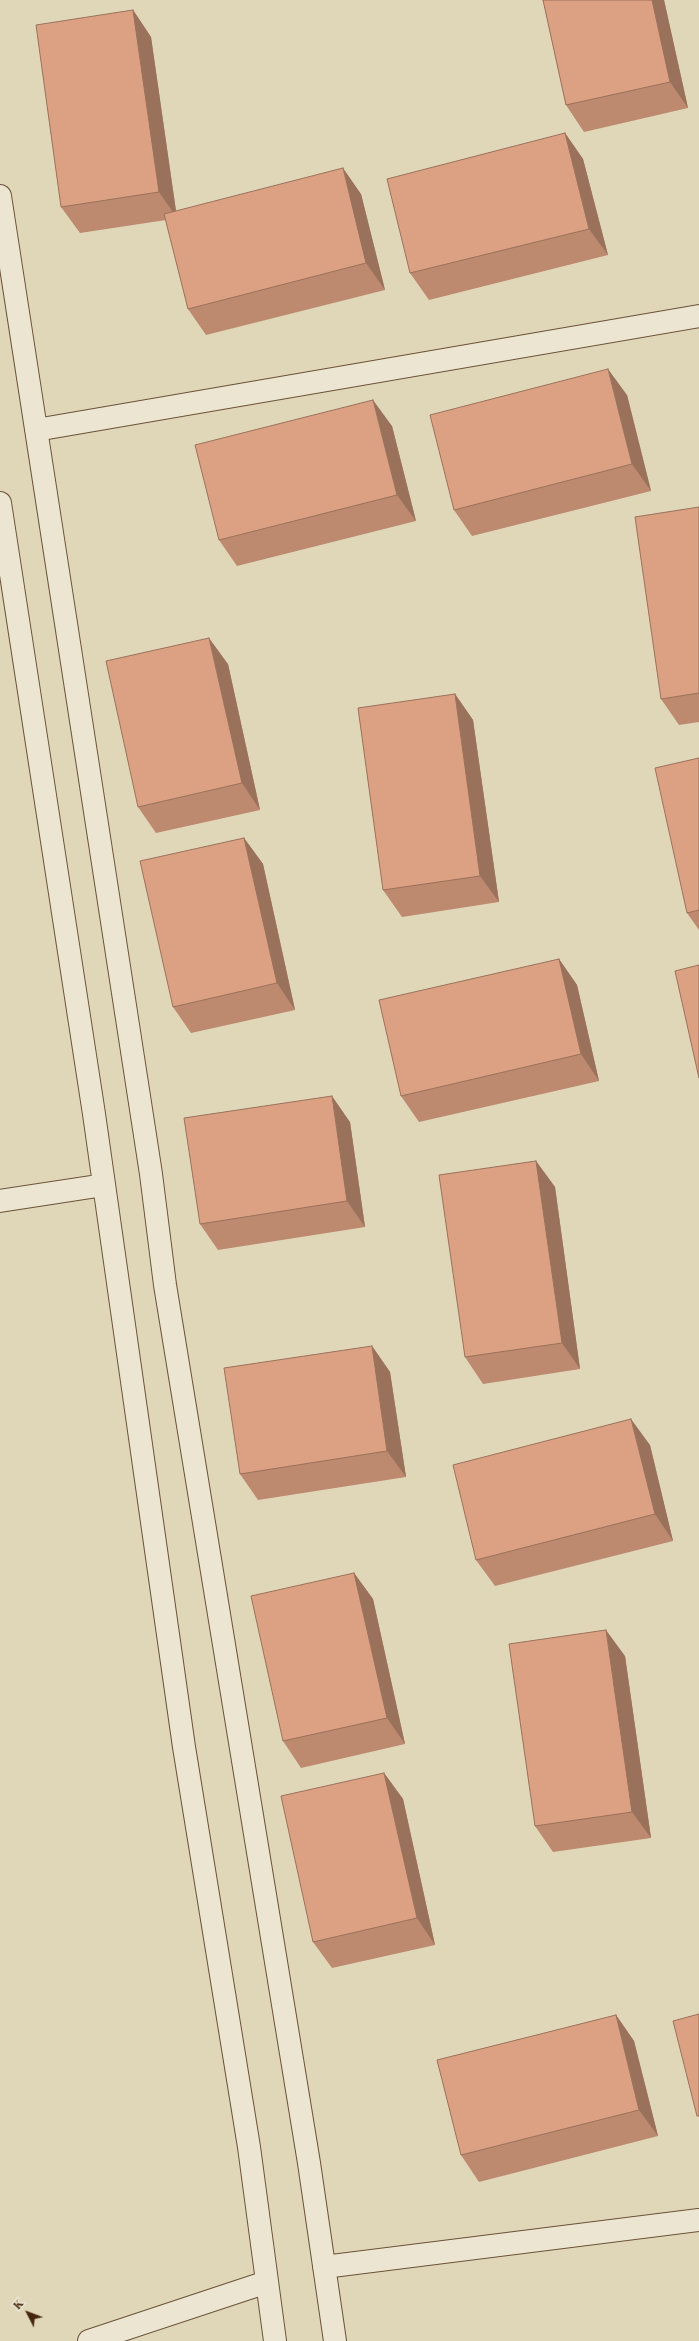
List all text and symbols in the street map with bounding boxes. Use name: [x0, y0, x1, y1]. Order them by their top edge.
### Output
north arrow: [8, 2293, 48, 2333]
text: K: [11, 2297, 27, 2313]

